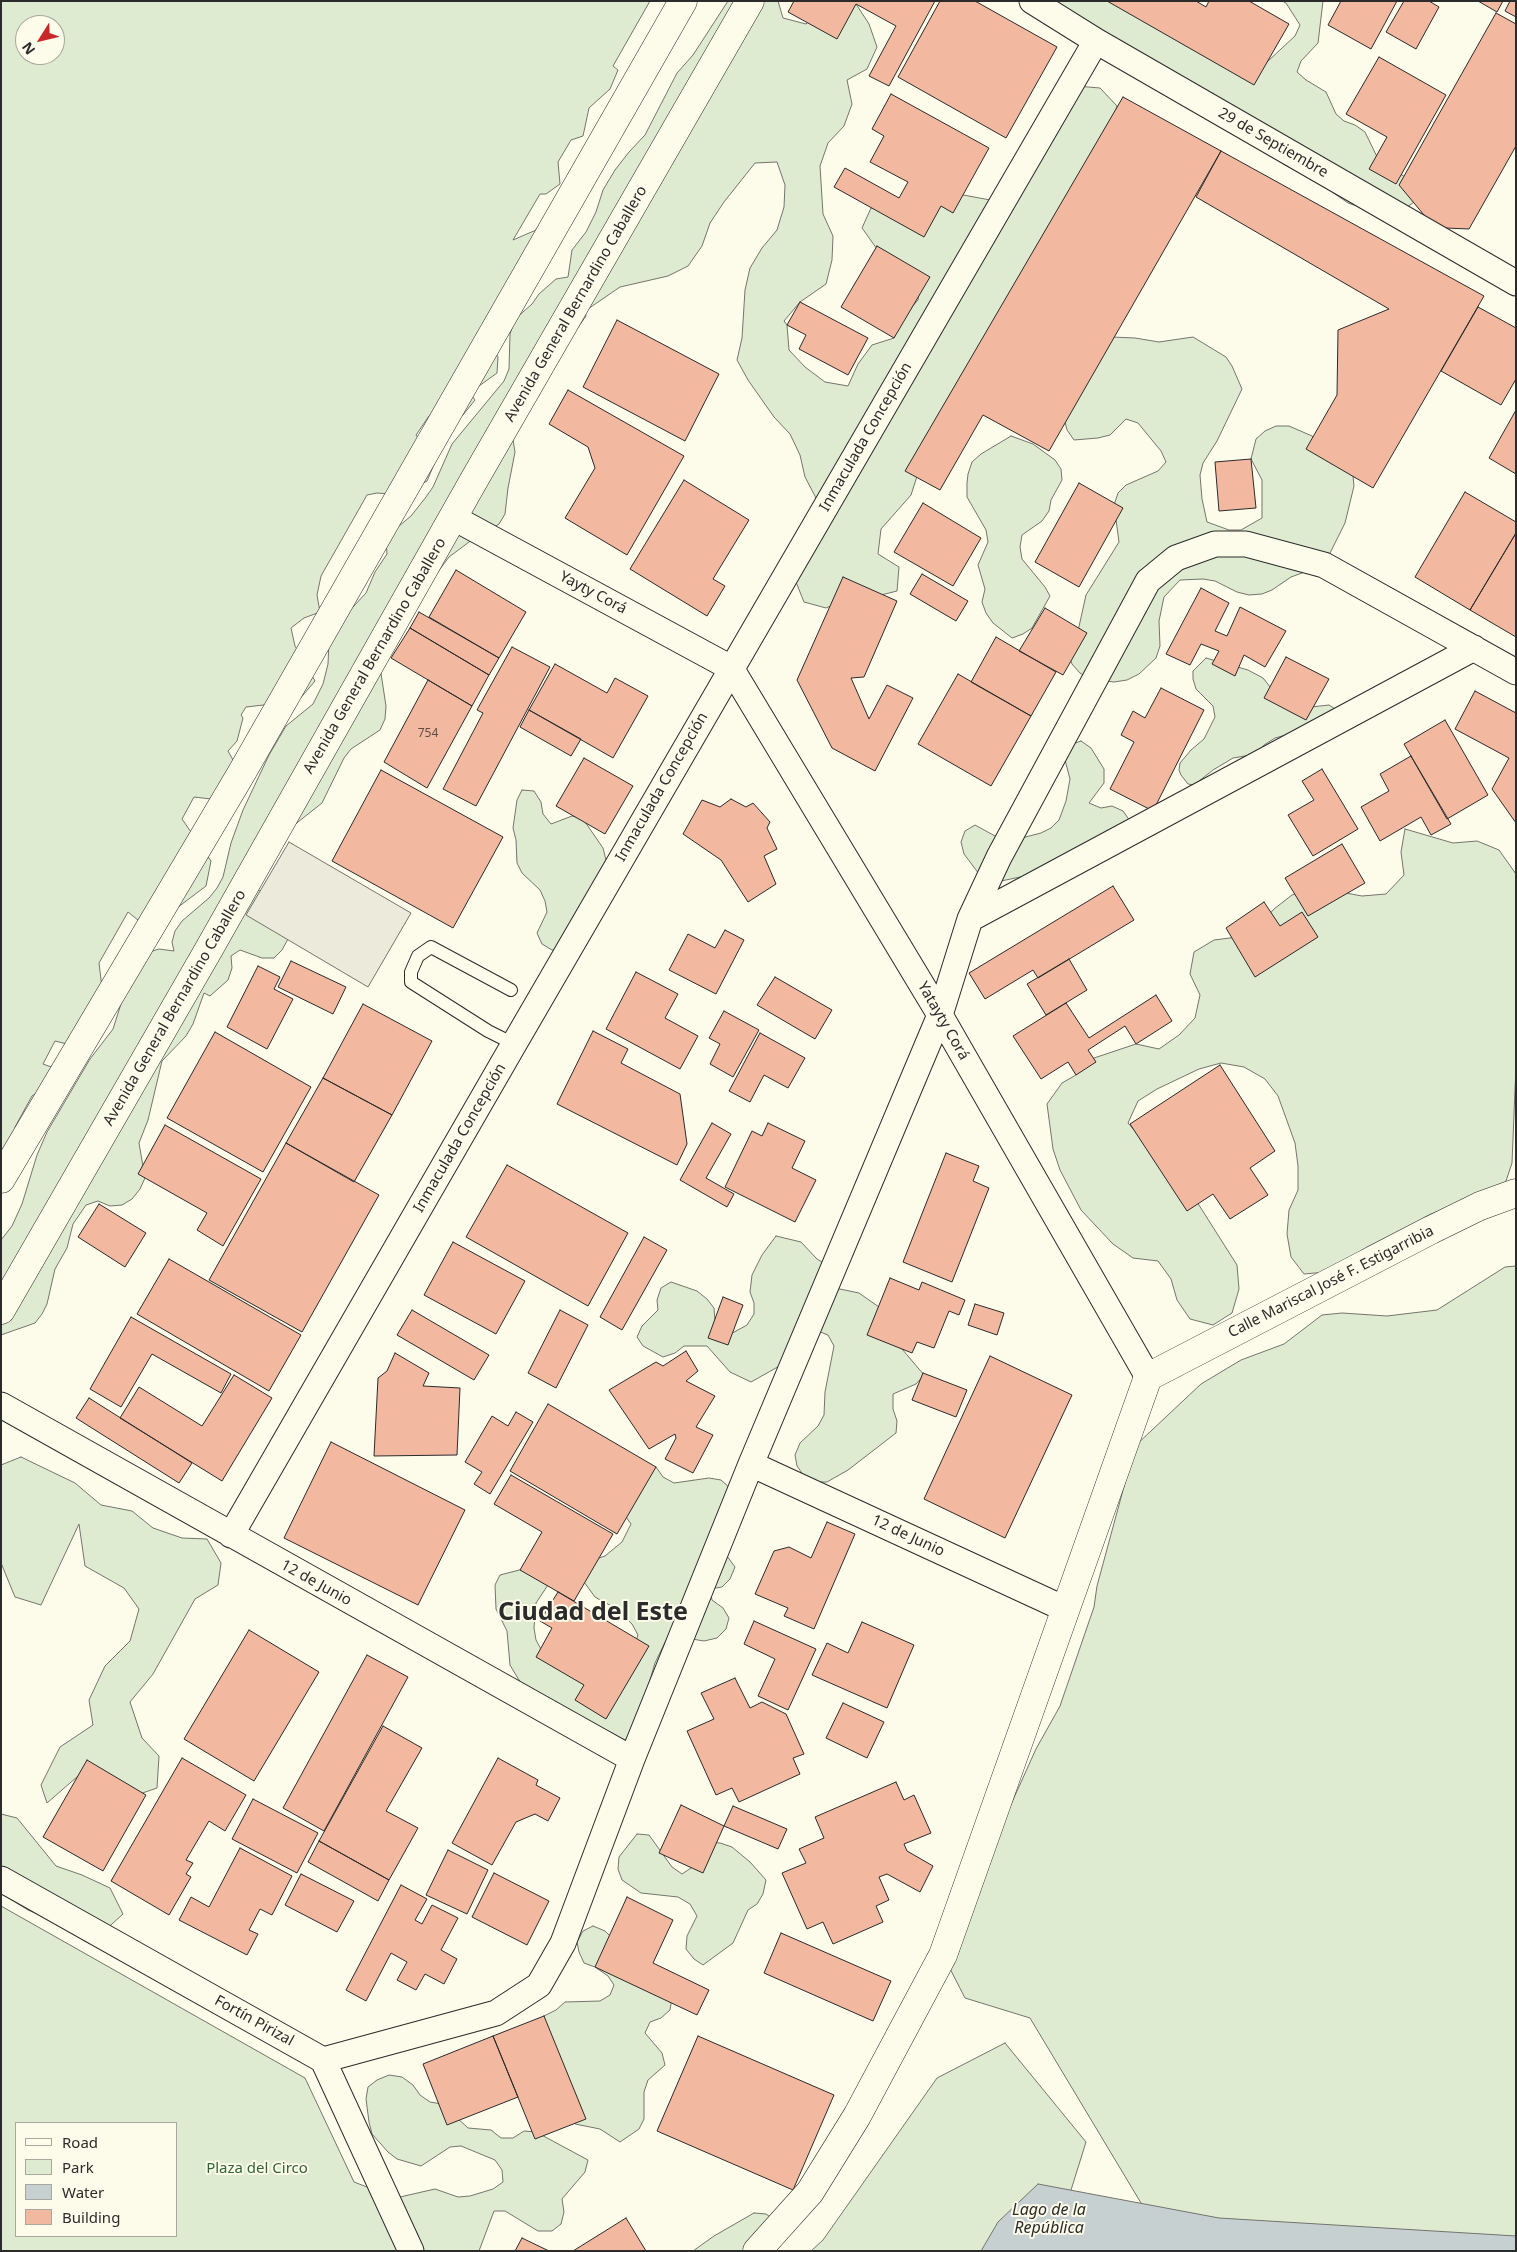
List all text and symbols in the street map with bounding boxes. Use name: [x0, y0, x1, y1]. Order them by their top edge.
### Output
north arrow: [15, 15, 65, 65]
text: N: [17, 38, 39, 59]
street label: 29 de Septiembre: [1215, 104, 1331, 182]
street label: Avenida General Bernardino Caballero: [501, 183, 651, 425]
street label: Inmaculada Concepción: [816, 359, 916, 515]
street label: Avenida General Bernardino Caballero: [300, 535, 450, 777]
street label: Yayty Corá: [556, 568, 630, 618]
street label: Inmaculada Concepción: [612, 709, 712, 865]
house number: 754: [418, 727, 438, 741]
street label: Avenida General Bernardino Caballero: [100, 887, 250, 1129]
street label: Yatayty Corá: [913, 979, 973, 1063]
street label: Inmaculada Concepción: [410, 1060, 510, 1216]
street label: Calle Mariscal José F. Estigarribia: [1225, 1222, 1437, 1342]
street label: 12 de Junio: [869, 1511, 947, 1561]
street label: 12 de Junio: [277, 1556, 355, 1610]
district label: Ciudad del Este: [498, 1598, 688, 1628]
street label: Fortín Pirizal: [211, 1992, 297, 2050]
legend: [15, 2122, 178, 2237]
text: Road: [62, 2132, 98, 2152]
text: Park: [62, 2157, 94, 2177]
park label: Plaza del Circo: [206, 2160, 308, 2178]
text: Water: [62, 2182, 104, 2202]
water label: Lago de la República: [1012, 2200, 1086, 2238]
text: Building: [62, 2207, 120, 2227]

